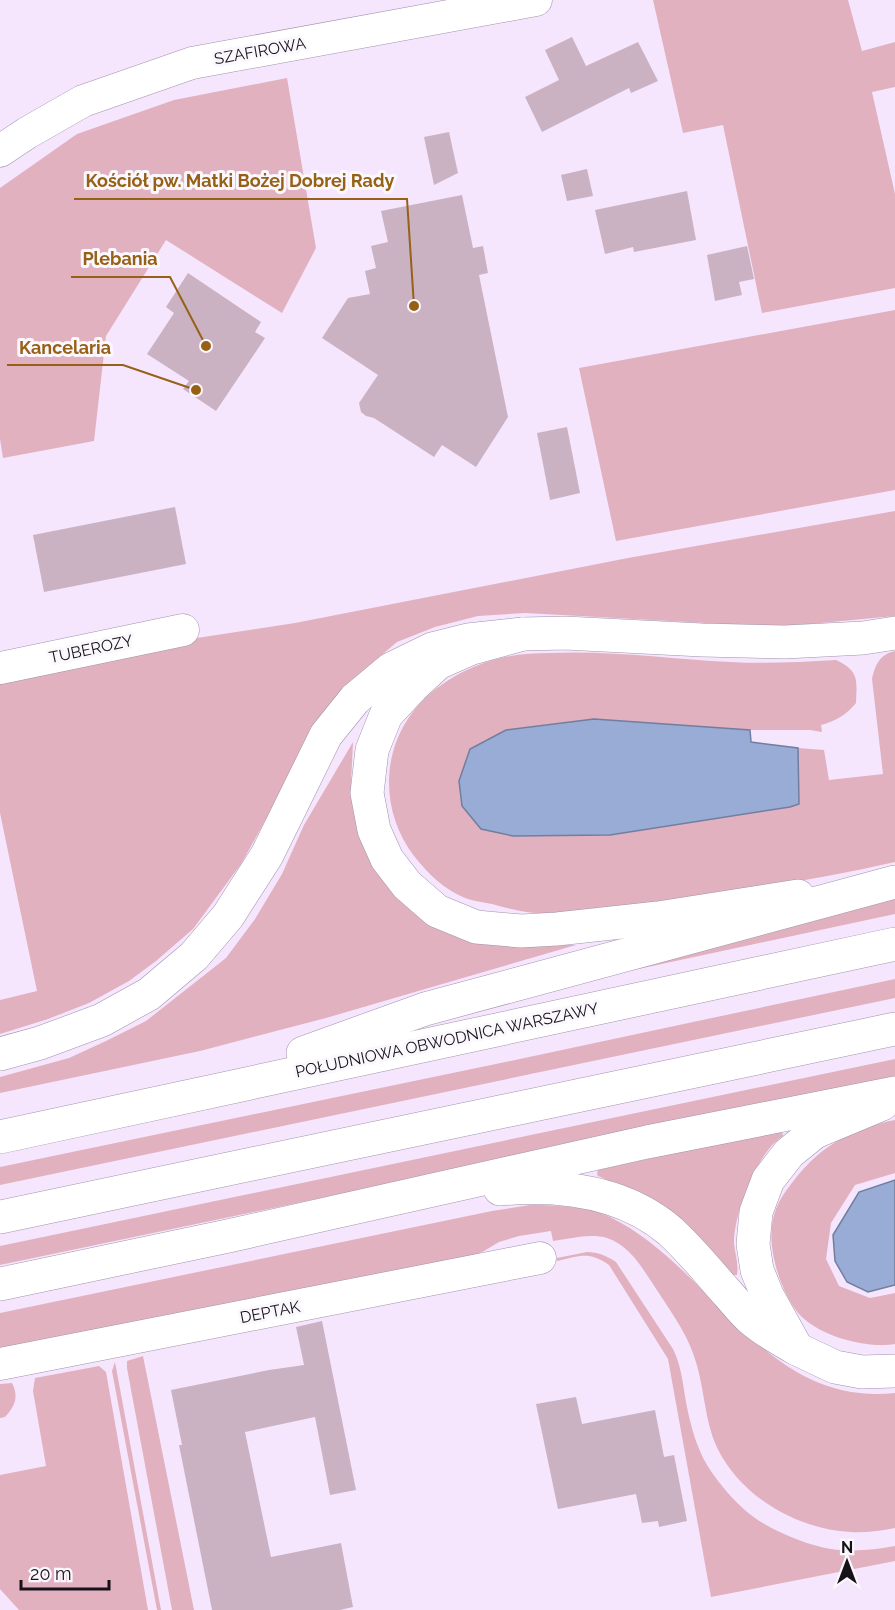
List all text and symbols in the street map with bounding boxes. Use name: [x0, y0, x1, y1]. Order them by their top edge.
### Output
street label: SZAFIROWA: [213, 34, 307, 68]
callout: Kościół pw. Matki Bożej Dobrej Rady: [74, 163, 407, 199]
text: Kościół pw. Matki Bożej Dobrej Rady: [86, 170, 394, 191]
callout: Plebania: [71, 241, 170, 277]
text: Plebania: [82, 248, 158, 269]
callout: Kancelaria: [7, 329, 123, 365]
text: Kancelaria: [19, 337, 111, 358]
street label: TUBEROZY: [47, 631, 135, 667]
street label: POŁUDNIOWA OBWODNICA WARSZAWY: [294, 998, 601, 1081]
street label: DEPTAK: [238, 1297, 302, 1327]
north arrow: [817, 1532, 877, 1592]
text: N: [841, 1538, 853, 1557]
scale bar: [21, 1553, 110, 1591]
text: 20 m: [30, 1563, 72, 1584]

